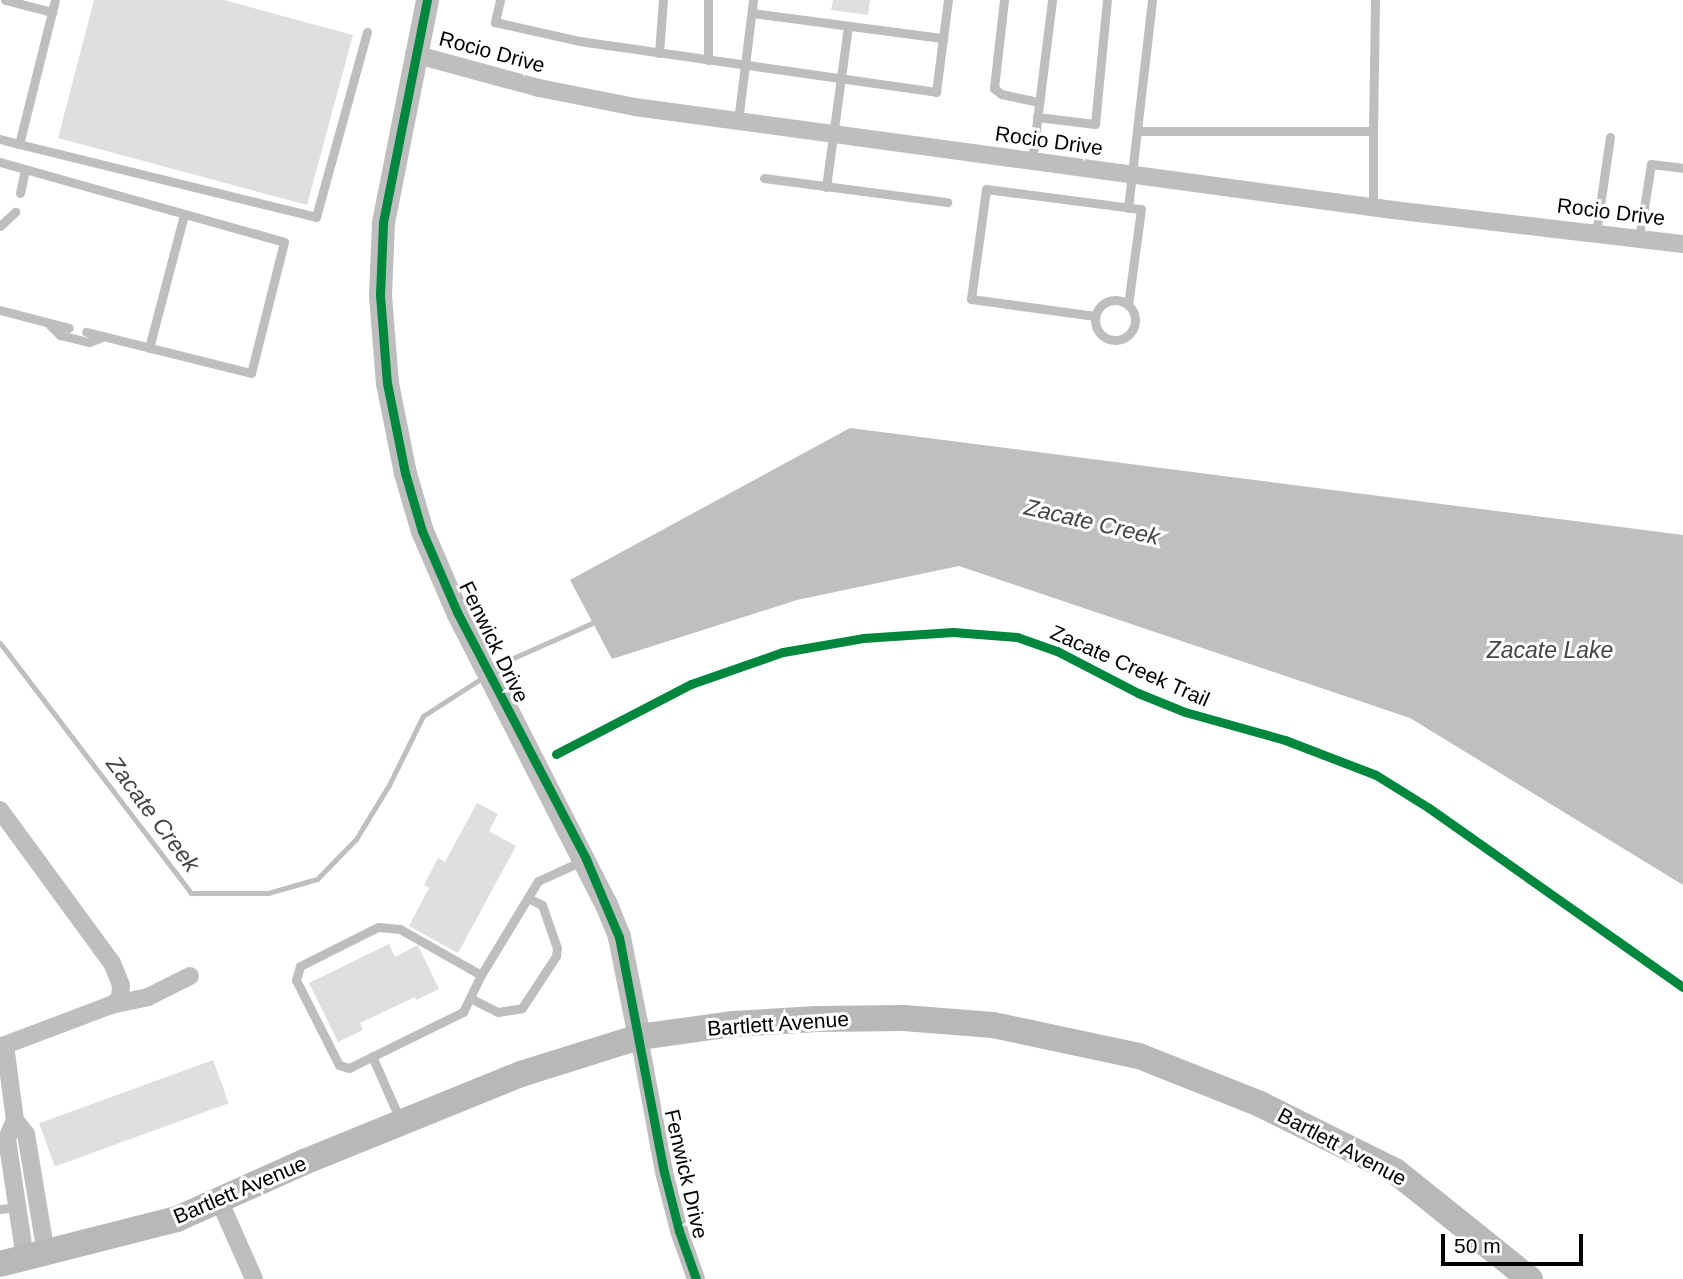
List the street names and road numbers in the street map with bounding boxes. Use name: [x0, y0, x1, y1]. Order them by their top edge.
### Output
street label: Rocio Drive: [436, 26, 548, 78]
street label: Rocio Drive: [994, 121, 1104, 161]
street label: Rocio Drive: [1556, 193, 1666, 231]
street label: Fenwick Drive: [454, 577, 534, 707]
street label: Zacate Creek Trail: [1046, 620, 1214, 712]
street label: Bartlett Avenue: [706, 1006, 850, 1042]
street label: Bartlett Avenue: [1273, 1102, 1411, 1192]
street label: Fenwick Drive: [659, 1107, 713, 1241]
street label: Bartlett Avenue: [169, 1150, 311, 1230]

